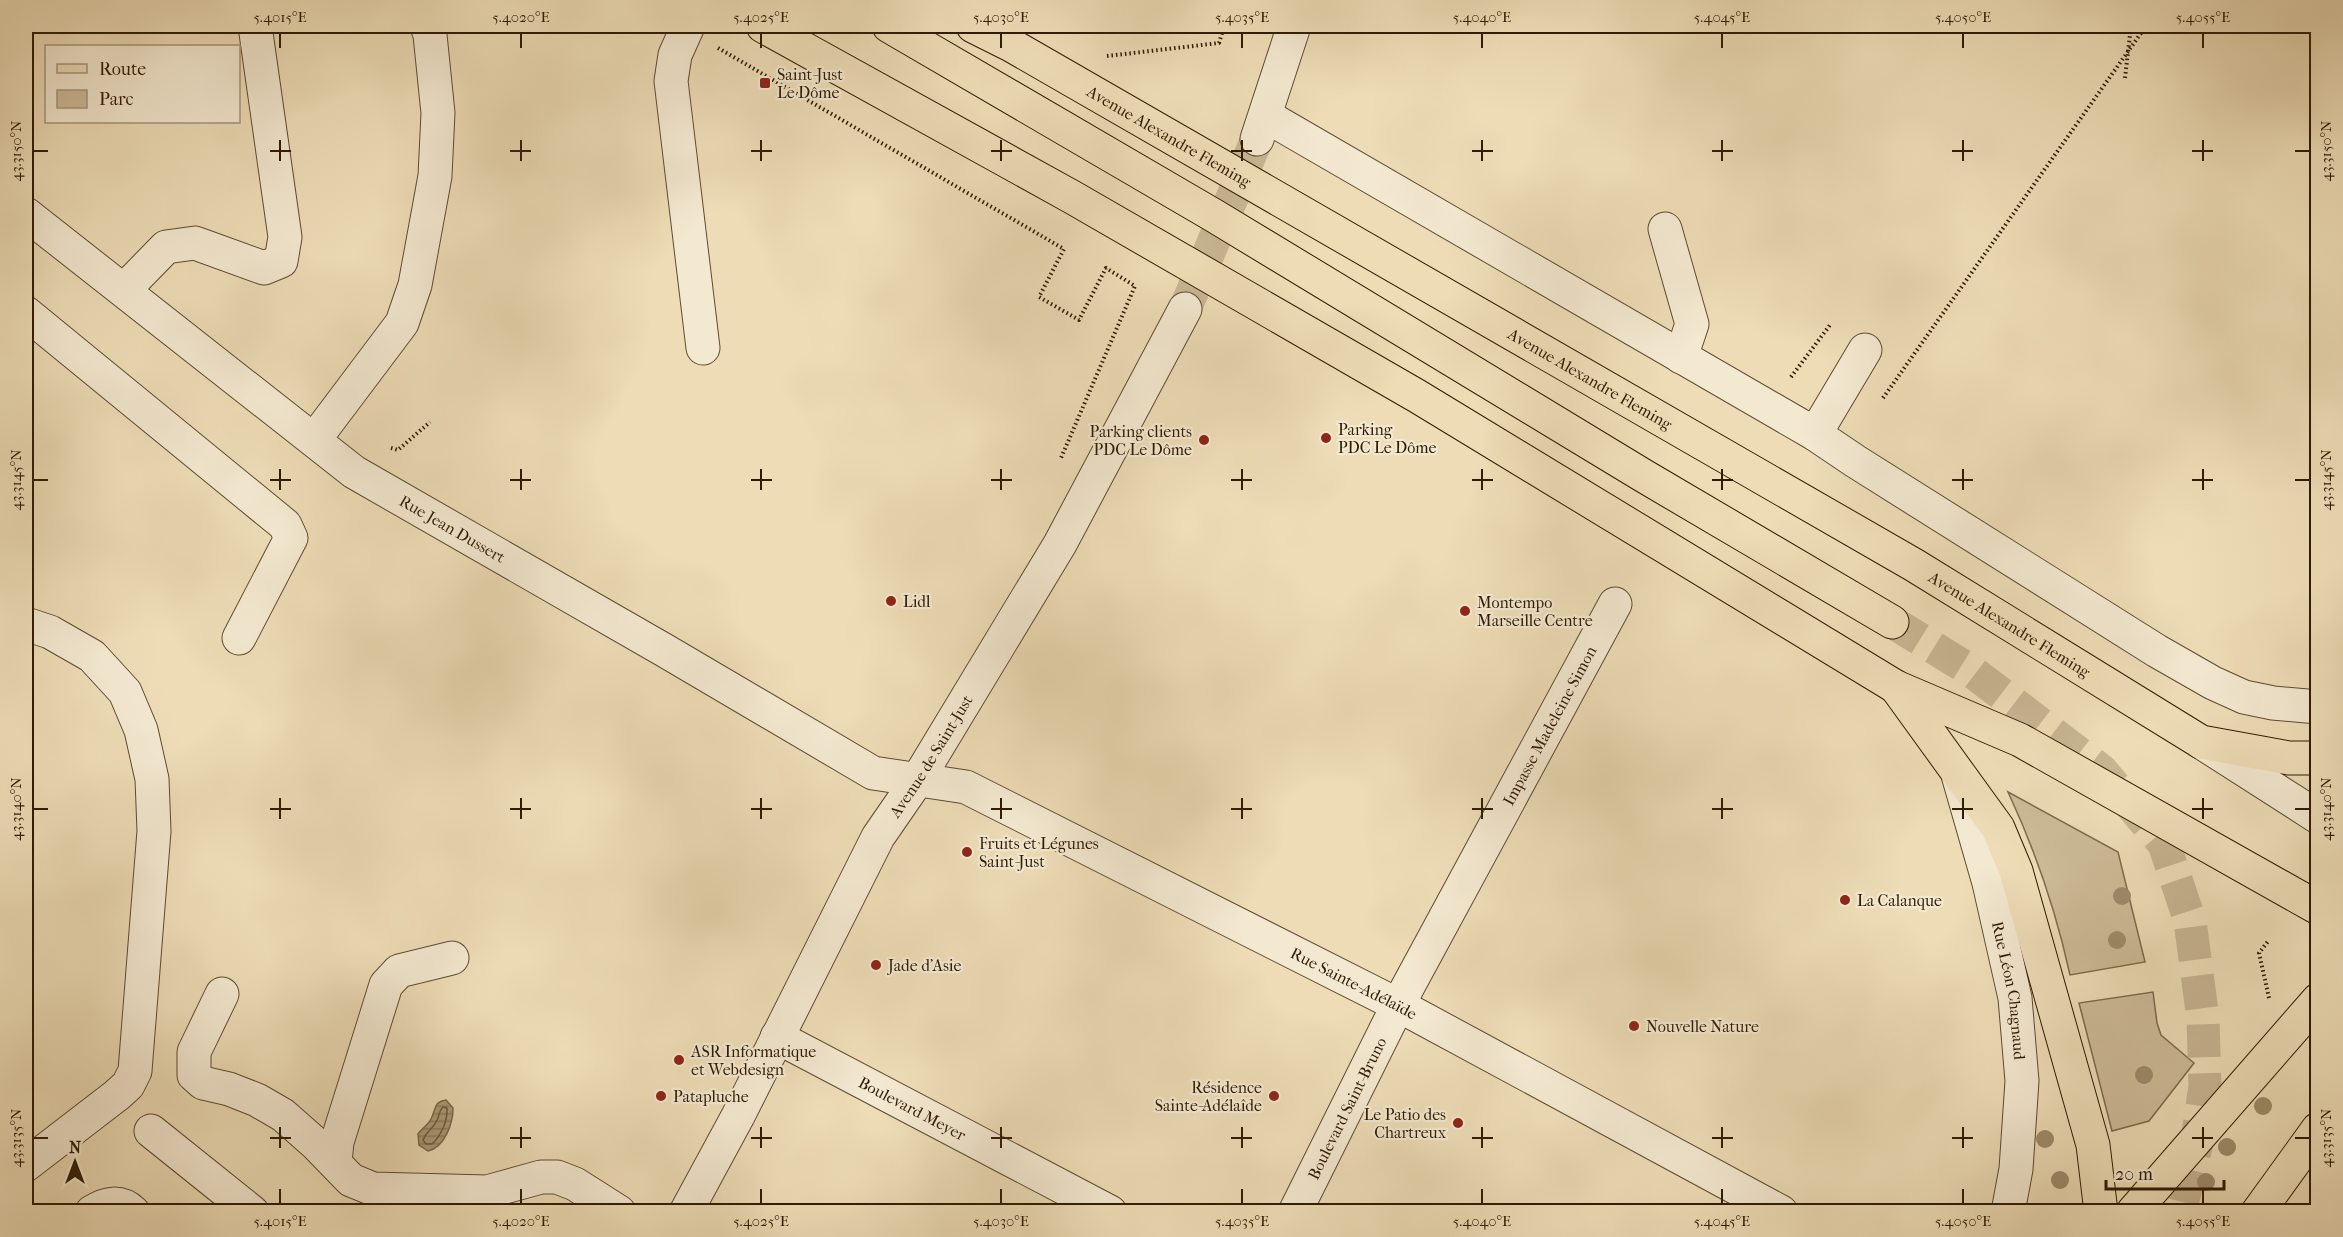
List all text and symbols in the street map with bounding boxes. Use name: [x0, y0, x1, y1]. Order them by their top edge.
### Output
text: 5.4015°E: [253, 8, 307, 26]
text: 5.4020°E: [492, 8, 550, 26]
text: 5.4025°E: [733, 8, 789, 26]
text: 5.4030°E: [973, 8, 1029, 26]
text: 5.4035°E: [1215, 8, 1269, 26]
text: 5.4040°E: [1453, 8, 1511, 26]
text: 5.4045°E: [1694, 8, 1750, 26]
text: 5.4050°E: [1935, 8, 1991, 26]
text: 5.4055°E: [2176, 8, 2230, 26]
legend: [45, 45, 240, 123]
text: Route: [99, 59, 146, 80]
place label: Saint-Just Le Dôme: [777, 65, 843, 102]
marker: Saint-Just Le Dôme: [758, 76, 772, 90]
street label: Avenue Alexandre Fleming: [1083, 81, 1255, 191]
text: Parc: [99, 89, 134, 110]
text: 43.3150°N: [7, 120, 25, 181]
text: 43.3150°N: [2317, 120, 2335, 181]
street label: Avenue Alexandre Fleming: [1504, 323, 1676, 434]
place label: Parking PDC Le Dôme: [1338, 420, 1437, 457]
place label: Parking clients PDC Le Dôme: [1089, 422, 1192, 459]
marker: Parking PDC Le Dôme: [1319, 431, 1333, 445]
marker: Parking clients PDC Le Dôme: [1197, 433, 1211, 447]
text: 43.3145°N: [7, 449, 25, 511]
text: 43.3145°N: [2317, 449, 2335, 511]
street label: Rue Jean Dussert: [396, 491, 509, 567]
street label: Avenue Alexandre Fleming: [1925, 567, 2094, 681]
place label: Lidl: [903, 592, 931, 611]
place label: Montempo Marseille Centre: [1477, 593, 1593, 630]
marker: Lidl: [884, 594, 898, 608]
marker: Montempo Marseille Centre: [1458, 604, 1472, 618]
street label: Impasse Madeleine Simon: [1498, 642, 1600, 809]
street label: Avenue de Saint-Just: [884, 691, 976, 822]
text: 43.3140°N: [7, 777, 25, 841]
text: 43.3140°N: [2317, 777, 2335, 841]
place label: Fruits et Légunes Saint-Just: [979, 834, 1099, 871]
marker: Fruits et Légunes Saint-Just: [960, 845, 974, 859]
place label: La Calanque: [1857, 891, 1942, 910]
marker: La Calanque: [1838, 893, 1852, 907]
street label: Rue Léon Chagnaud: [1988, 919, 2030, 1061]
street label: Rue Sainte-Adélaïde: [1288, 943, 1420, 1023]
place label: Jade d'Asie: [886, 956, 961, 975]
marker: Jade d'Asie: [869, 958, 883, 972]
place label: Nouvelle Nature: [1646, 1017, 1759, 1036]
marker: Nouvelle Nature: [1627, 1019, 1641, 1033]
street label: Boulevard Saint-Bruno: [1303, 1034, 1390, 1183]
place label: ASR Informatique et Webdesign: [690, 1042, 816, 1079]
marker: ASR Informatique et Webdesign: [672, 1053, 686, 1067]
street label: Boulevard Meyer: [856, 1072, 970, 1144]
place label: Résidence Sainte-Adélaîde: [1155, 1078, 1262, 1115]
place label: Patapluche: [673, 1087, 749, 1106]
marker: Patapluche: [654, 1089, 668, 1103]
marker: Résidence Sainte-Adélaîde: [1267, 1089, 1281, 1103]
place label: Le Patio des Chartreux: [1364, 1105, 1447, 1142]
text: 43.3135°N: [7, 1108, 25, 1167]
text: 43.3135°N: [2317, 1108, 2335, 1167]
marker: Le Patio des Chartreux: [1451, 1116, 1465, 1130]
north arrow: [45, 1132, 105, 1192]
text: N: [69, 1138, 82, 1157]
scale bar: [2106, 1153, 2224, 1191]
text: 20 m: [2115, 1164, 2153, 1185]
text: 5.4015°E: [253, 1212, 307, 1230]
text: 5.4020°E: [492, 1212, 550, 1230]
text: 5.4025°E: [733, 1212, 789, 1230]
text: 5.4030°E: [973, 1212, 1029, 1230]
text: 5.4035°E: [1215, 1212, 1269, 1230]
text: 5.4040°E: [1453, 1212, 1511, 1230]
text: 5.4045°E: [1694, 1212, 1750, 1230]
text: 5.4050°E: [1935, 1212, 1991, 1230]
text: 5.4055°E: [2176, 1212, 2230, 1230]

